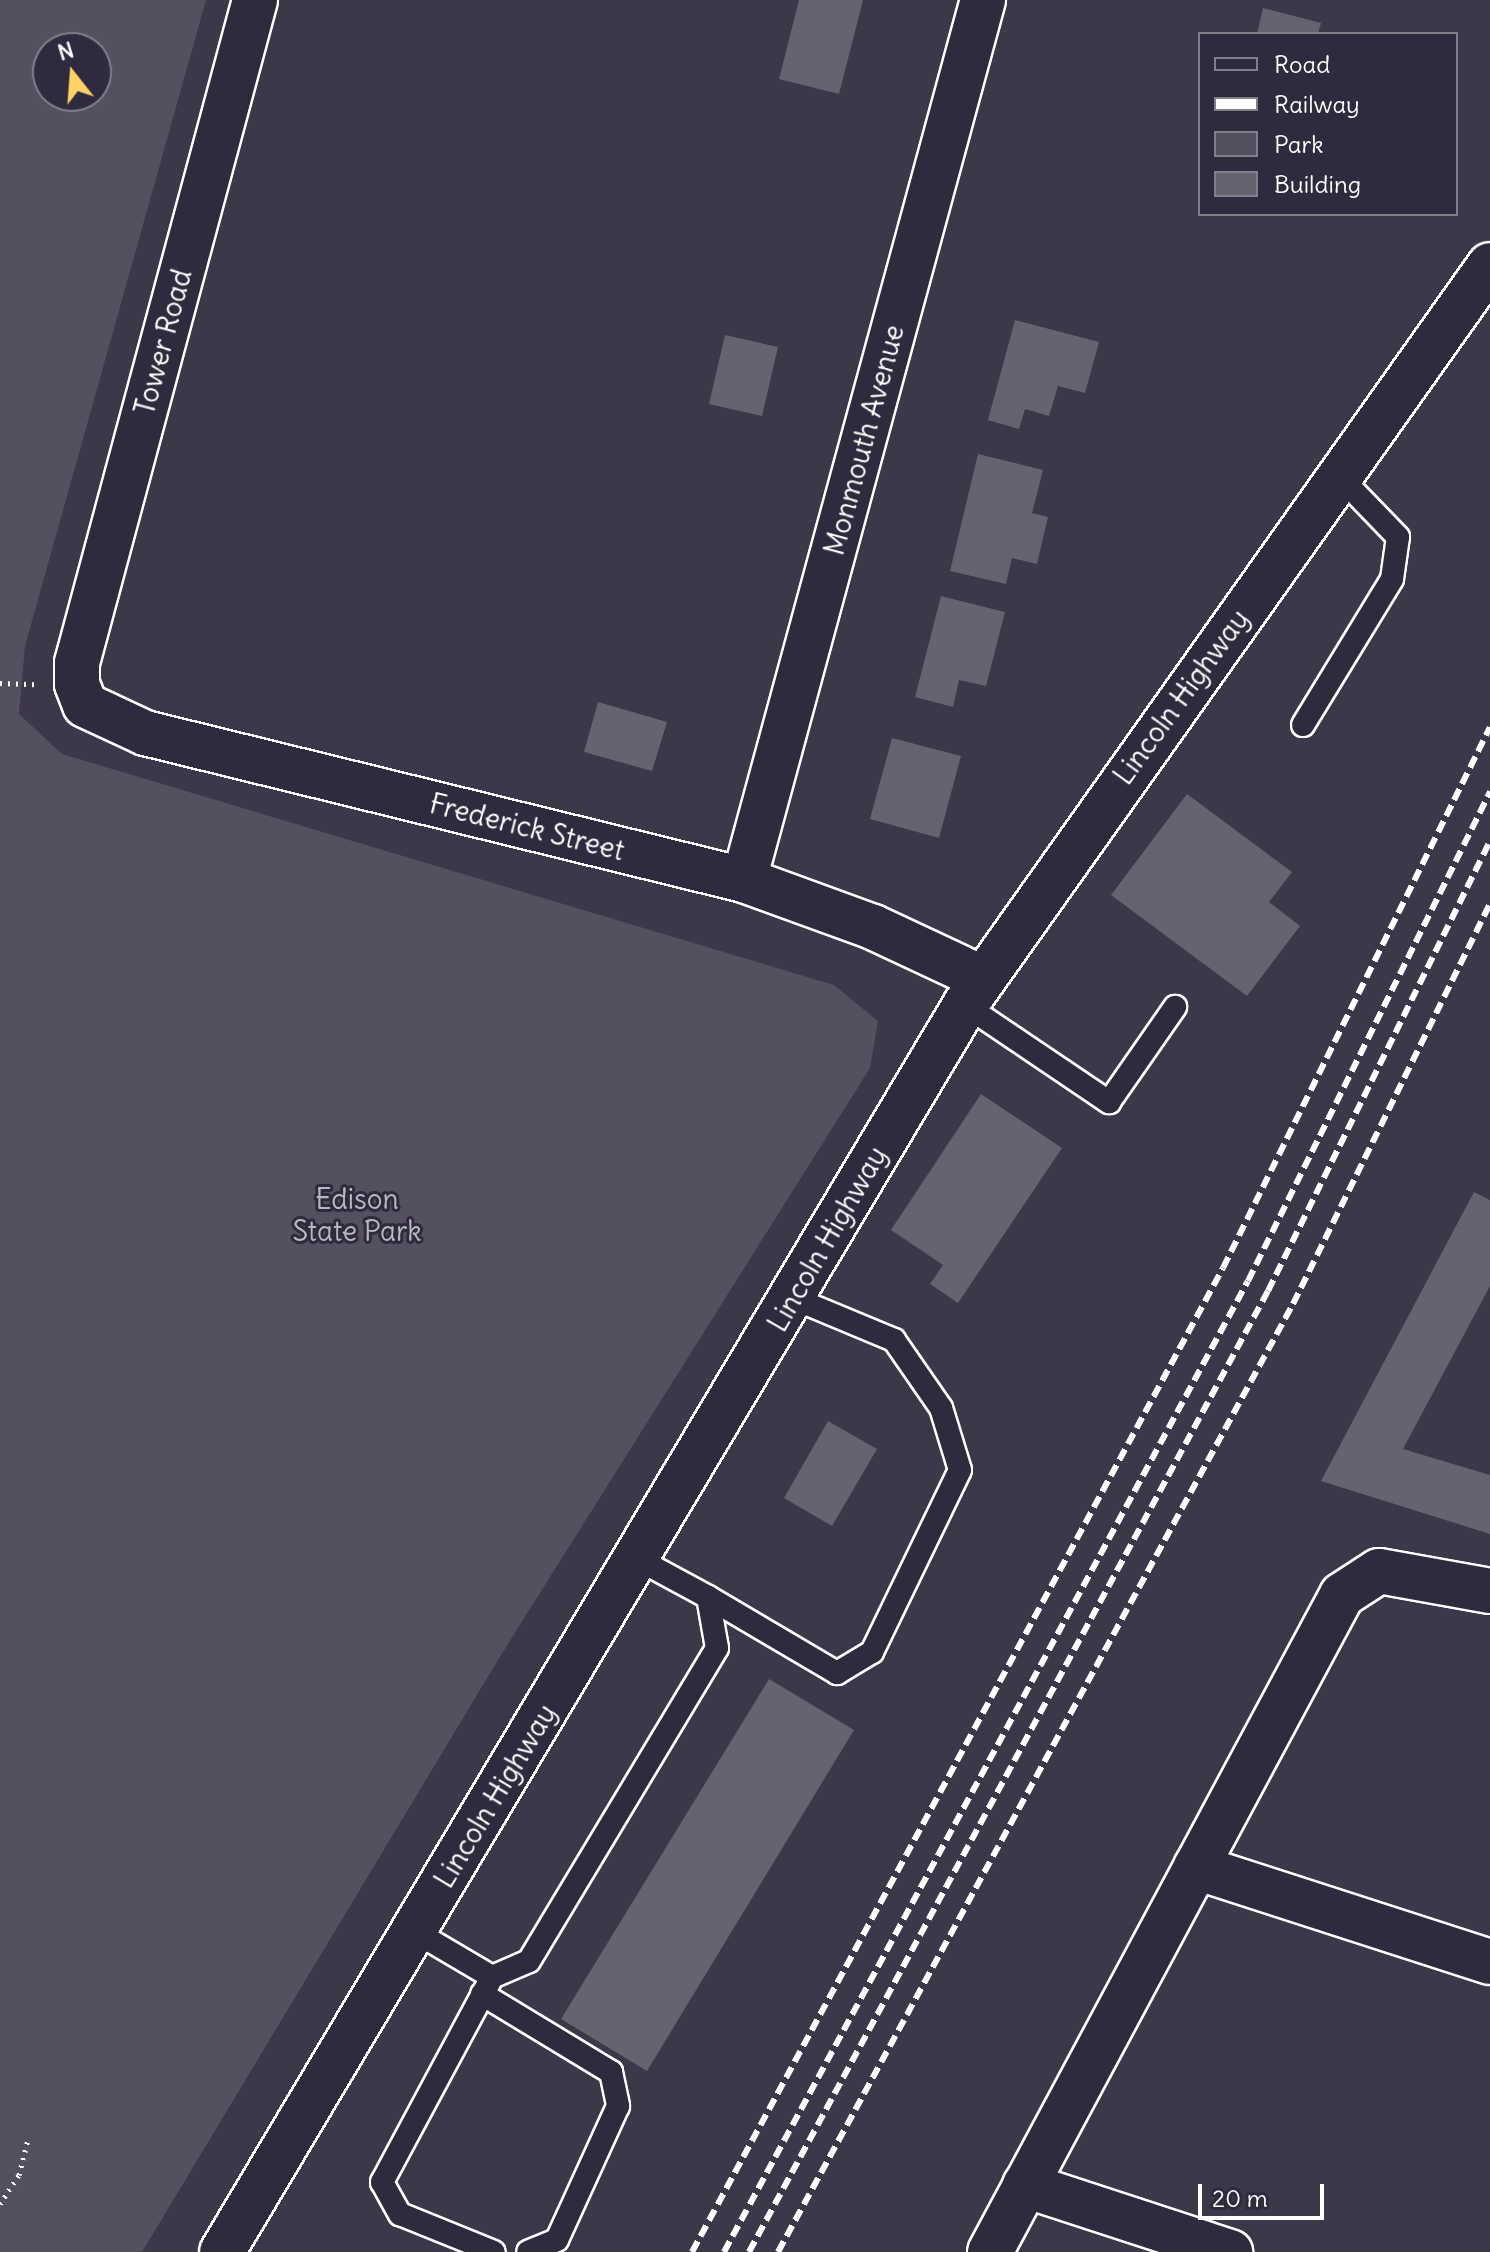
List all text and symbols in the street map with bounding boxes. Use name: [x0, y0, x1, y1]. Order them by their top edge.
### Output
north arrow: [32, 32, 112, 112]
legend: [1198, 32, 1458, 216]
text: N: [54, 35, 77, 67]
text: Road: [1274, 49, 1330, 79]
text: Railway: [1274, 89, 1360, 119]
text: Park: [1274, 129, 1324, 159]
text: Building: [1274, 169, 1361, 199]
street label: Tower Road: [127, 265, 199, 419]
street label: Monmouth Avenue: [817, 321, 911, 559]
street label: Lincoln Highway: [1106, 603, 1256, 791]
street label: Frederick Street: [426, 787, 628, 867]
street label: Lincoln Highway: [760, 1140, 894, 1338]
park label: Edison State Park: [292, 1182, 422, 1248]
street label: Lincoln Highway: [427, 1698, 563, 1894]
scale bar: [1202, 2168, 1328, 2218]
text: 20 m: [1212, 2183, 1268, 2213]

